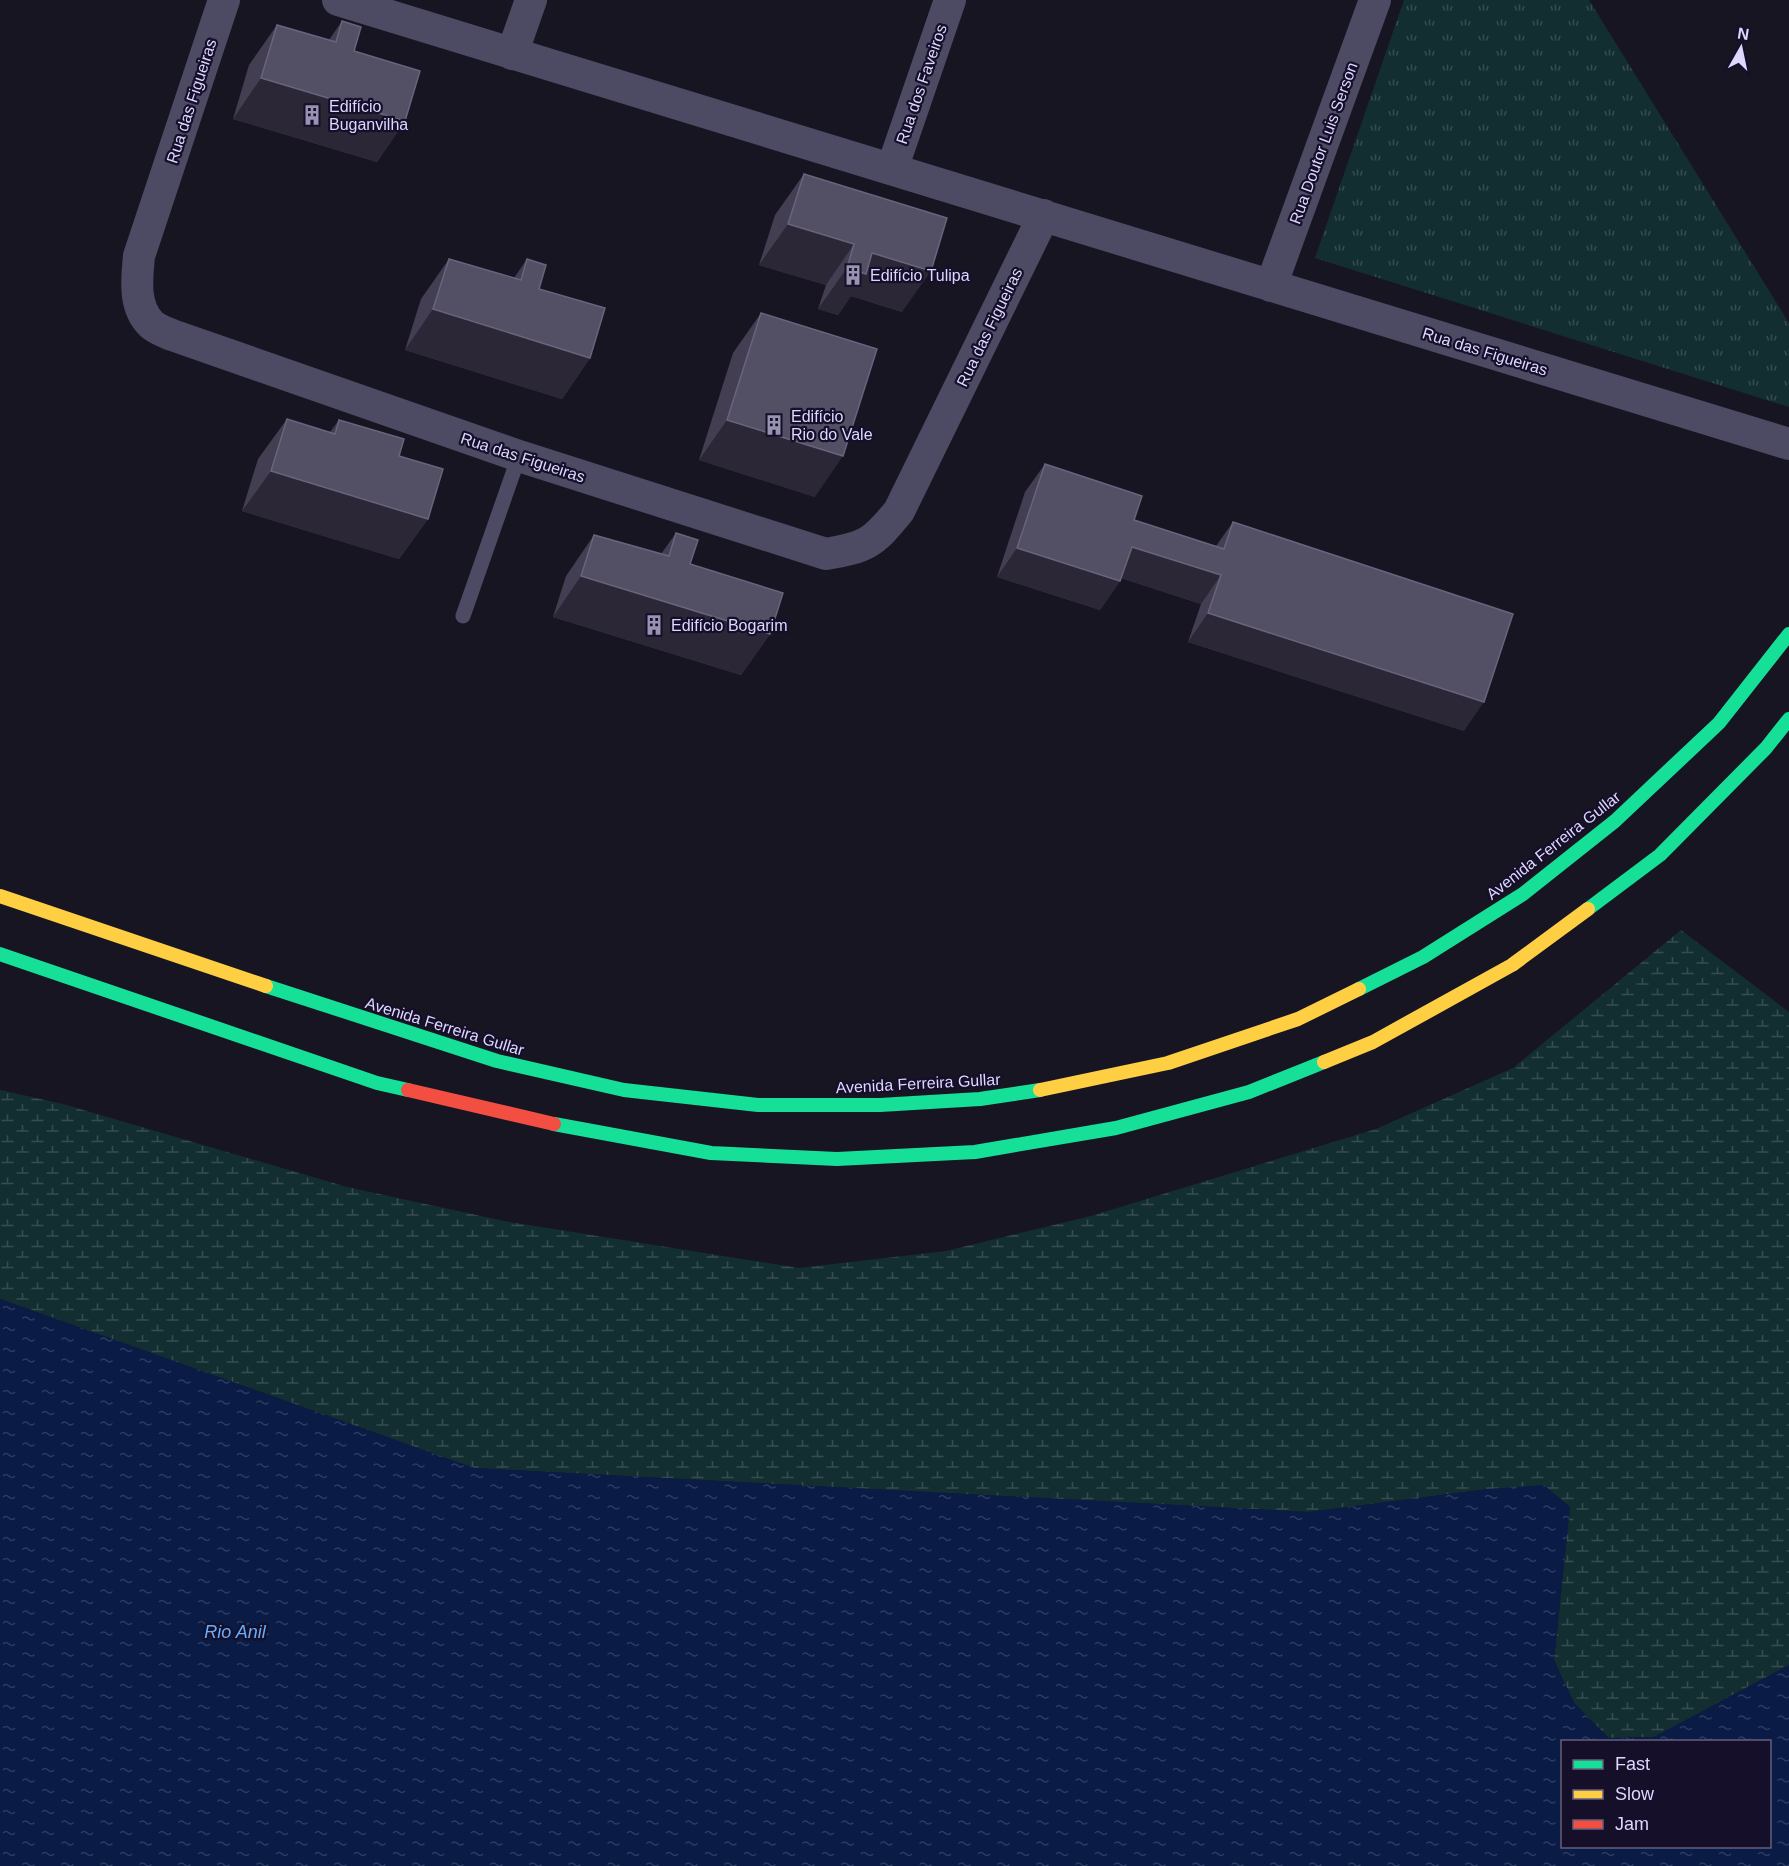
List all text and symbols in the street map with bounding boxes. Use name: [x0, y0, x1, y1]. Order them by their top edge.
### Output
north arrow: [1711, 18, 1771, 78]
street label: Rua dos Faveiros: [893, 22, 950, 146]
text: N: [1736, 24, 1750, 43]
street label: Rua das Figueiras: [163, 37, 220, 166]
street label: Rua Doutor Luis Serson: [1286, 60, 1361, 226]
place label: Edifício Buganvilha: [329, 98, 408, 133]
building icon: Edifício Buganvilha: [300, 103, 324, 127]
building icon: Edifício Tulipa: [841, 263, 865, 287]
street label: Rua das Figueiras: [953, 265, 1026, 389]
place label: Edifício Tulipa: [870, 267, 970, 284]
street label: Rua das Figueiras: [1420, 324, 1549, 379]
place label: Edifício Rio do Vale: [791, 408, 873, 443]
building icon: Edifício Rio do Vale: [762, 413, 786, 437]
street label: Rua das Figueiras: [458, 429, 587, 486]
building icon: Edifício Bogarim: [642, 613, 666, 637]
place label: Edifício Bogarim: [671, 617, 788, 634]
street label: Avenida Ferreira Gullar: [1483, 787, 1624, 903]
street label: Avenida Ferreira Gullar: [363, 994, 527, 1059]
street label: Avenida Ferreira Gullar: [835, 1071, 1002, 1096]
water label: Rio Anil: [204, 1622, 267, 1642]
legend: [1561, 1740, 1771, 1848]
text: Fast: [1615, 1754, 1650, 1774]
text: Slow: [1615, 1784, 1655, 1804]
text: Jam: [1615, 1814, 1649, 1834]

